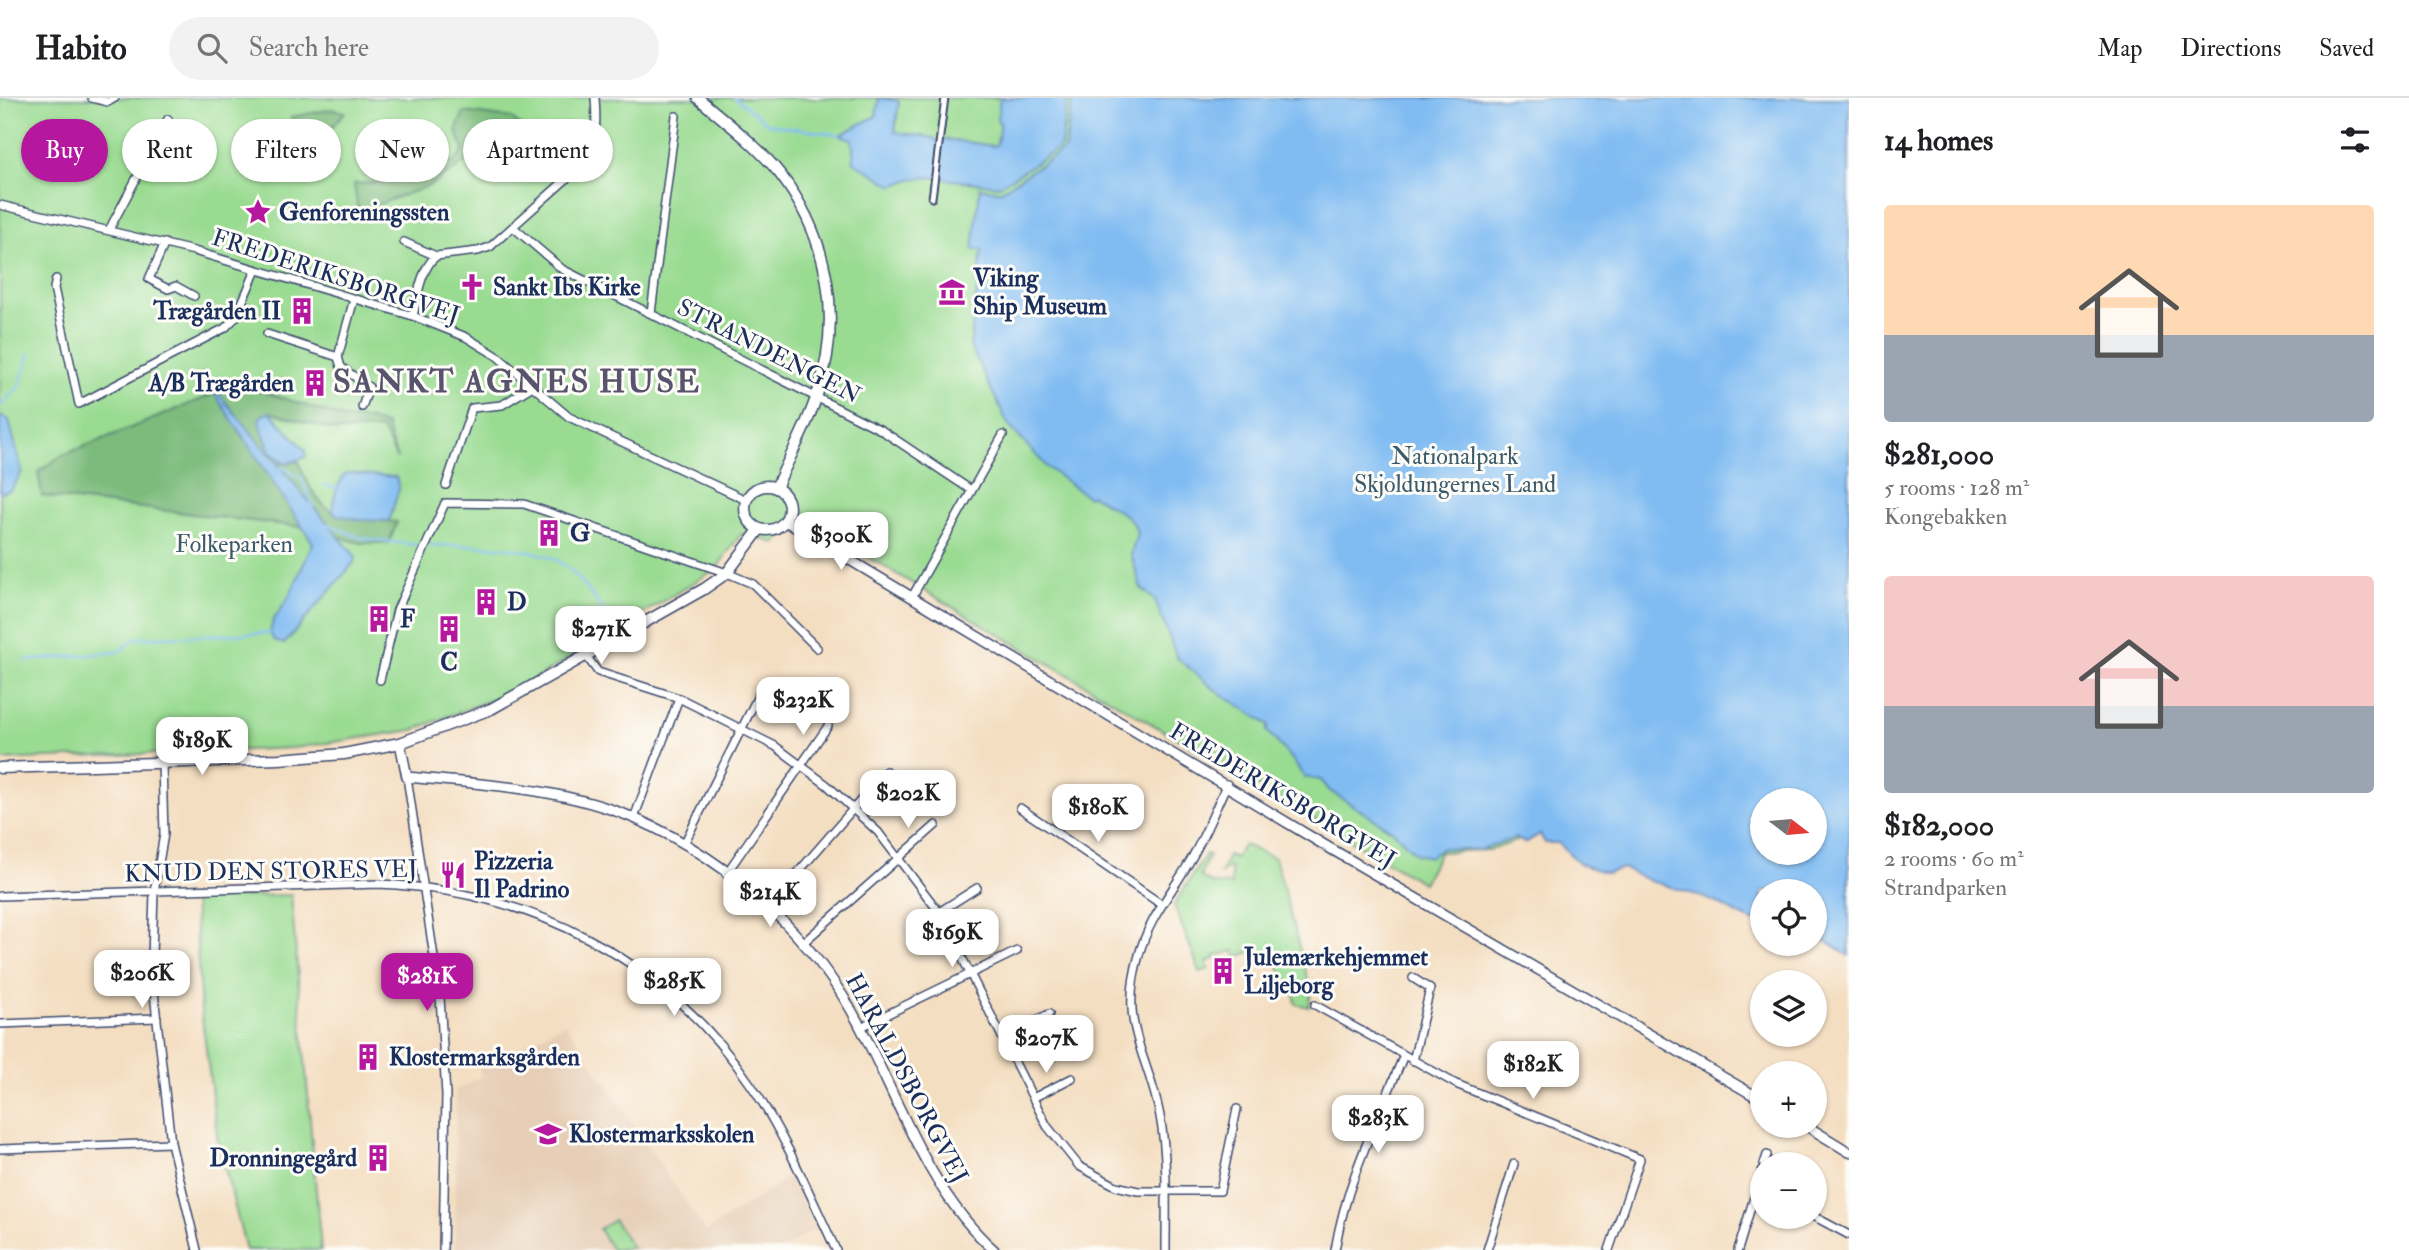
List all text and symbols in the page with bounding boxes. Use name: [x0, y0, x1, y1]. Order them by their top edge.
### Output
search box: [169, 17, 659, 80]
text: Habito: [35, 28, 127, 69]
icon: search: [193, 29, 231, 67]
text: Search here: [249, 32, 369, 64]
text: Map: [2097, 33, 2142, 64]
text: Directions: [2180, 33, 2281, 64]
text: Saved: [2319, 33, 2374, 64]
chip: Buy: [21, 119, 108, 182]
chip: Rent: [122, 119, 217, 182]
chip: Filters: [231, 119, 341, 182]
chip: New: [355, 119, 449, 182]
chip: Apartment: [463, 119, 613, 182]
icon: filters: [2336, 121, 2374, 159]
text: 14 homes: [1884, 122, 1993, 159]
place icon: Genforeningssten: [243, 197, 273, 227]
place label: Genforeningssten: [279, 197, 450, 228]
street label: FREDERIKSBORGVEJ: [208, 222, 464, 331]
icon: home: [2066, 250, 2192, 376]
place label: Viking Ship Museum: [972, 263, 1107, 322]
church icon: Sankt Ibs Kirke: [457, 272, 487, 302]
place label: Sankt Ibs Kirke: [493, 272, 641, 303]
museum icon: Viking Ship Museum: [937, 277, 967, 307]
street label: STRANDENGEN: [672, 292, 866, 411]
place label: Trægården II: [152, 296, 281, 327]
building icon: Trægården II: [287, 296, 317, 326]
district label: SANKT AGNES HUSE: [333, 362, 701, 402]
place label: A/B Trægården: [147, 368, 295, 399]
building icon: A/B Trægården: [300, 368, 330, 398]
text: $281,000: [1884, 436, 1994, 473]
park label: Nationalpark Skjoldungernes Land: [1354, 441, 1556, 500]
text: 5 rooms · 128 m²: [1884, 473, 2029, 502]
text: Kongebakken: [1884, 502, 2007, 531]
pin: $300K: [792, 512, 890, 572]
building icon: G: [534, 518, 564, 548]
place label: G: [570, 518, 590, 549]
text: $300K: [810, 520, 872, 549]
park label: Folkeparken: [175, 529, 293, 560]
building icon: D: [471, 587, 501, 617]
place label: D: [507, 587, 527, 618]
building icon: F: [364, 604, 394, 634]
place label: F: [400, 604, 415, 635]
pin: $271K: [552, 606, 650, 666]
building icon: C: [434, 614, 464, 644]
text: $271K: [571, 614, 631, 643]
icon: home: [2066, 621, 2192, 747]
place label: C: [440, 647, 458, 678]
pin: $232K: [754, 678, 852, 737]
text: $232K: [772, 685, 834, 714]
street label: FREDERIKSBORGVEJ: [1164, 716, 1402, 875]
pin: $189K: [153, 718, 251, 777]
text: $189K: [172, 725, 232, 754]
pin: $202K: [859, 770, 957, 830]
text: $202K: [876, 778, 940, 807]
pin: $180K: [1049, 784, 1147, 844]
north arrow: [1750, 788, 1827, 864]
map controls: [1750, 788, 1827, 1229]
text: $180K: [1068, 792, 1128, 821]
text: $182,000: [1884, 807, 1994, 844]
text: 2 rooms · 60 m²: [1884, 844, 2024, 873]
place label: Pizzeria Il Padrino: [474, 846, 570, 905]
street label: KNUD DEN STORES VEJ: [124, 853, 418, 890]
restaurant icon: Pizzeria Il Padrino: [438, 860, 468, 890]
pin: $214K: [721, 870, 819, 929]
text: Strandparken: [1884, 873, 2007, 902]
text: $214K: [739, 877, 801, 906]
button: locate: [1750, 879, 1827, 956]
pin: $169K: [903, 910, 1001, 969]
text: $169K: [922, 917, 982, 946]
place label: Julemærkehjemmet Liljeborg: [1243, 942, 1428, 1001]
pin: $206K: [93, 950, 191, 1010]
pin: $281K: [378, 954, 476, 1013]
building icon: Julemærkehjemmet Liljeborg: [1208, 956, 1238, 986]
text: $206K: [110, 958, 174, 987]
pin: $285K: [625, 958, 723, 1018]
text: $281K: [397, 961, 457, 990]
text: $285K: [643, 966, 705, 995]
street label: HARALDSBORGVEJ: [838, 968, 975, 1189]
button: layers: [1750, 970, 1827, 1047]
pin: $207K: [997, 1016, 1095, 1075]
text: $207K: [1014, 1023, 1078, 1052]
building icon: Klostermarksgården: [353, 1042, 383, 1072]
place label: Klostermarksgården: [389, 1042, 581, 1073]
pin: $182K: [1484, 1042, 1582, 1101]
text: $182K: [1503, 1049, 1563, 1078]
button: +: [1750, 1061, 1827, 1138]
pin: $283K: [1329, 1096, 1427, 1155]
text: $283K: [1348, 1103, 1408, 1132]
school or university icon: Klostermarksskolen: [533, 1119, 563, 1149]
place label: Klostermarksskolen: [569, 1119, 755, 1150]
place label: Dronningegård: [209, 1143, 357, 1174]
building icon: Dronningegård: [363, 1143, 393, 1173]
button: −: [1750, 1152, 1827, 1229]

